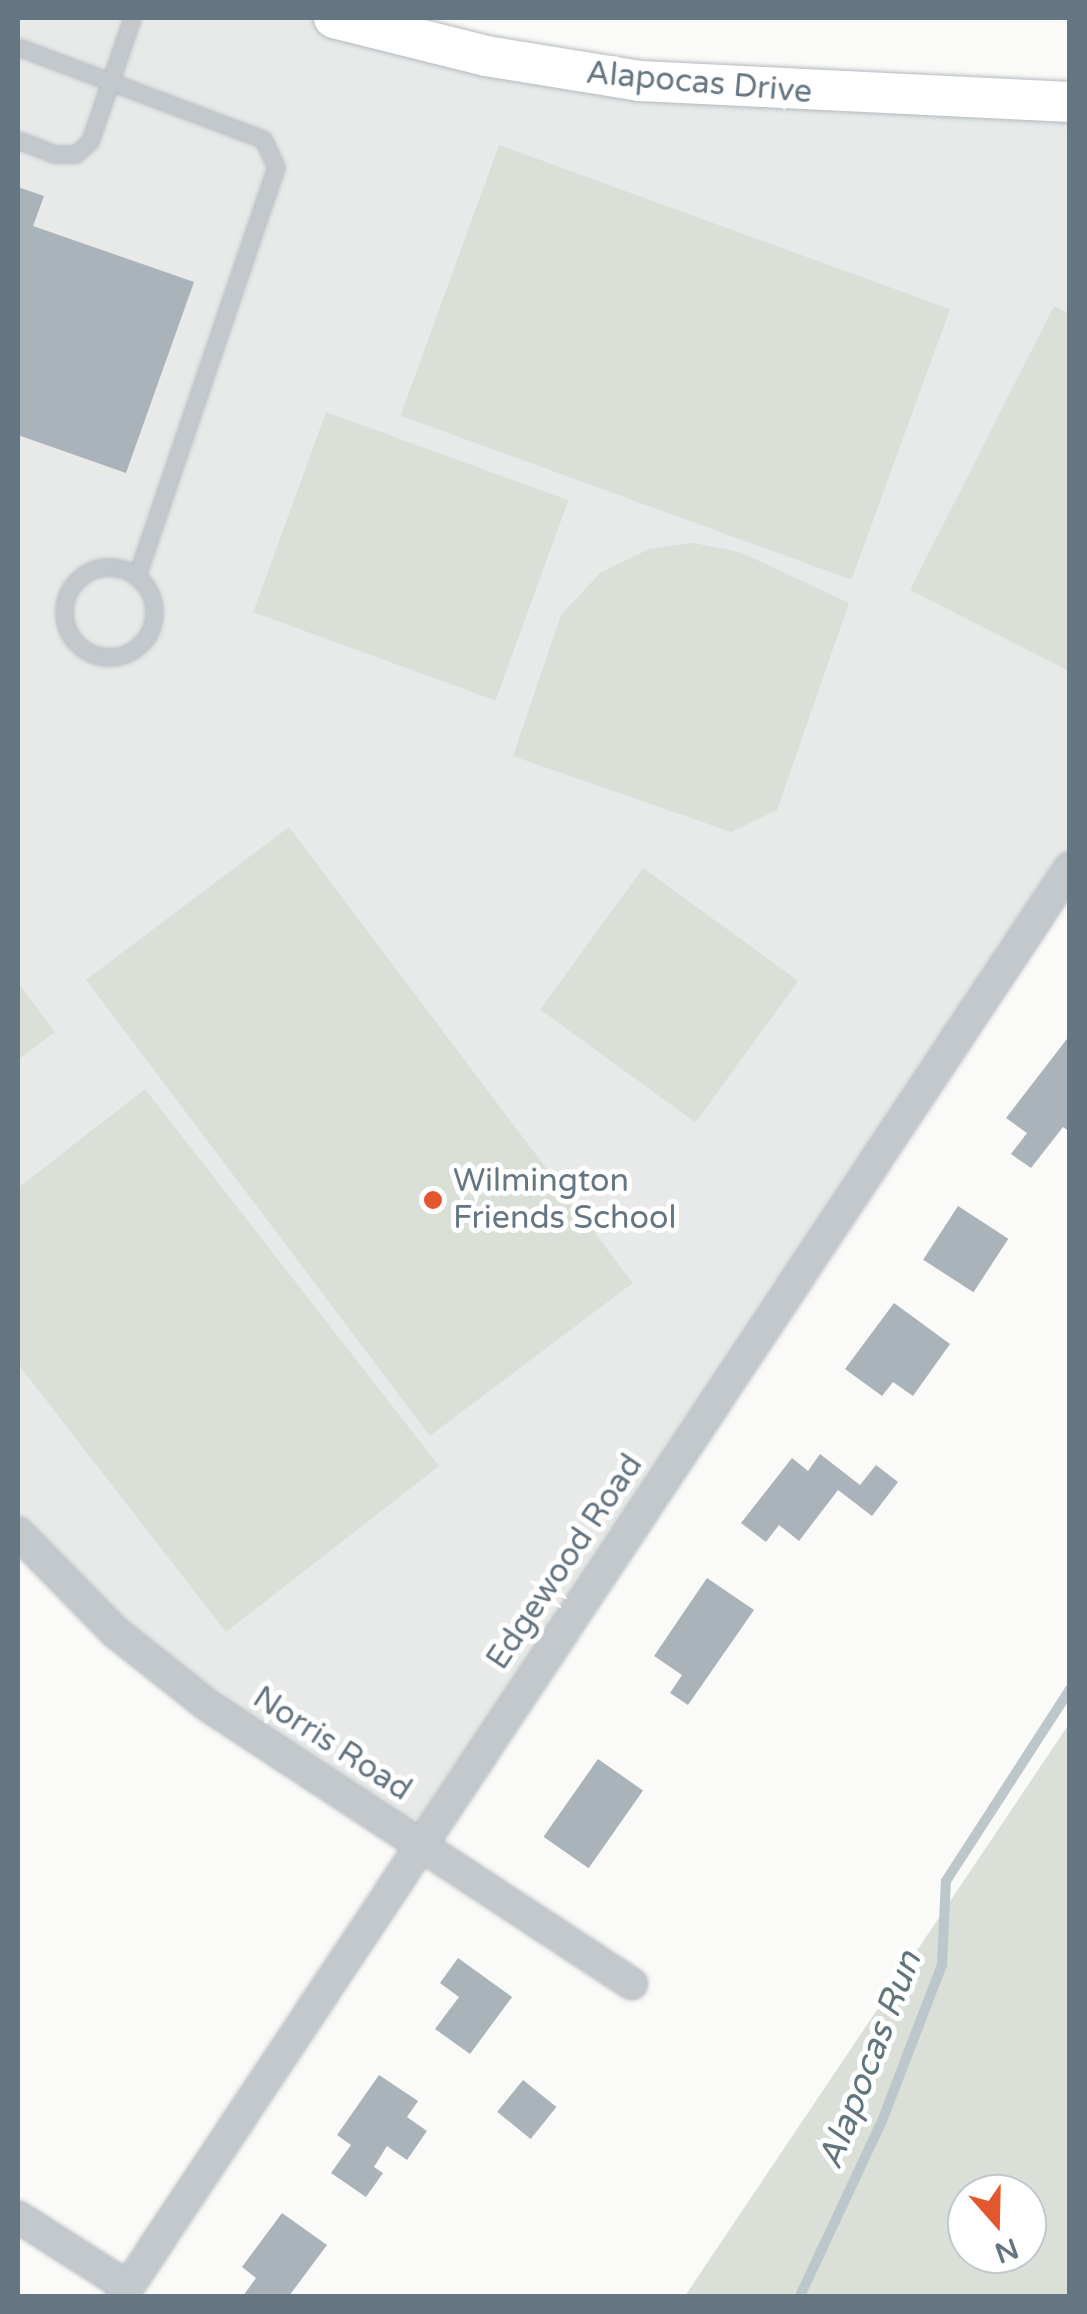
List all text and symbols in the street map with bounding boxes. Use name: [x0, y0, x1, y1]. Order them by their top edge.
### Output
street label: Alapocas Drive: [584, 54, 814, 112]
place label: Wilmington Friends School: [453, 1163, 676, 1238]
marker: Wilmington Friends School: [422, 1189, 444, 1211]
street label: Edgewood Road: [479, 1447, 651, 1677]
street label: Norris Road: [246, 1679, 418, 1809]
water label: Alapocas Run: [809, 1945, 931, 2175]
north arrow: [947, 2174, 1047, 2274]
text: N: [990, 2230, 1023, 2270]

